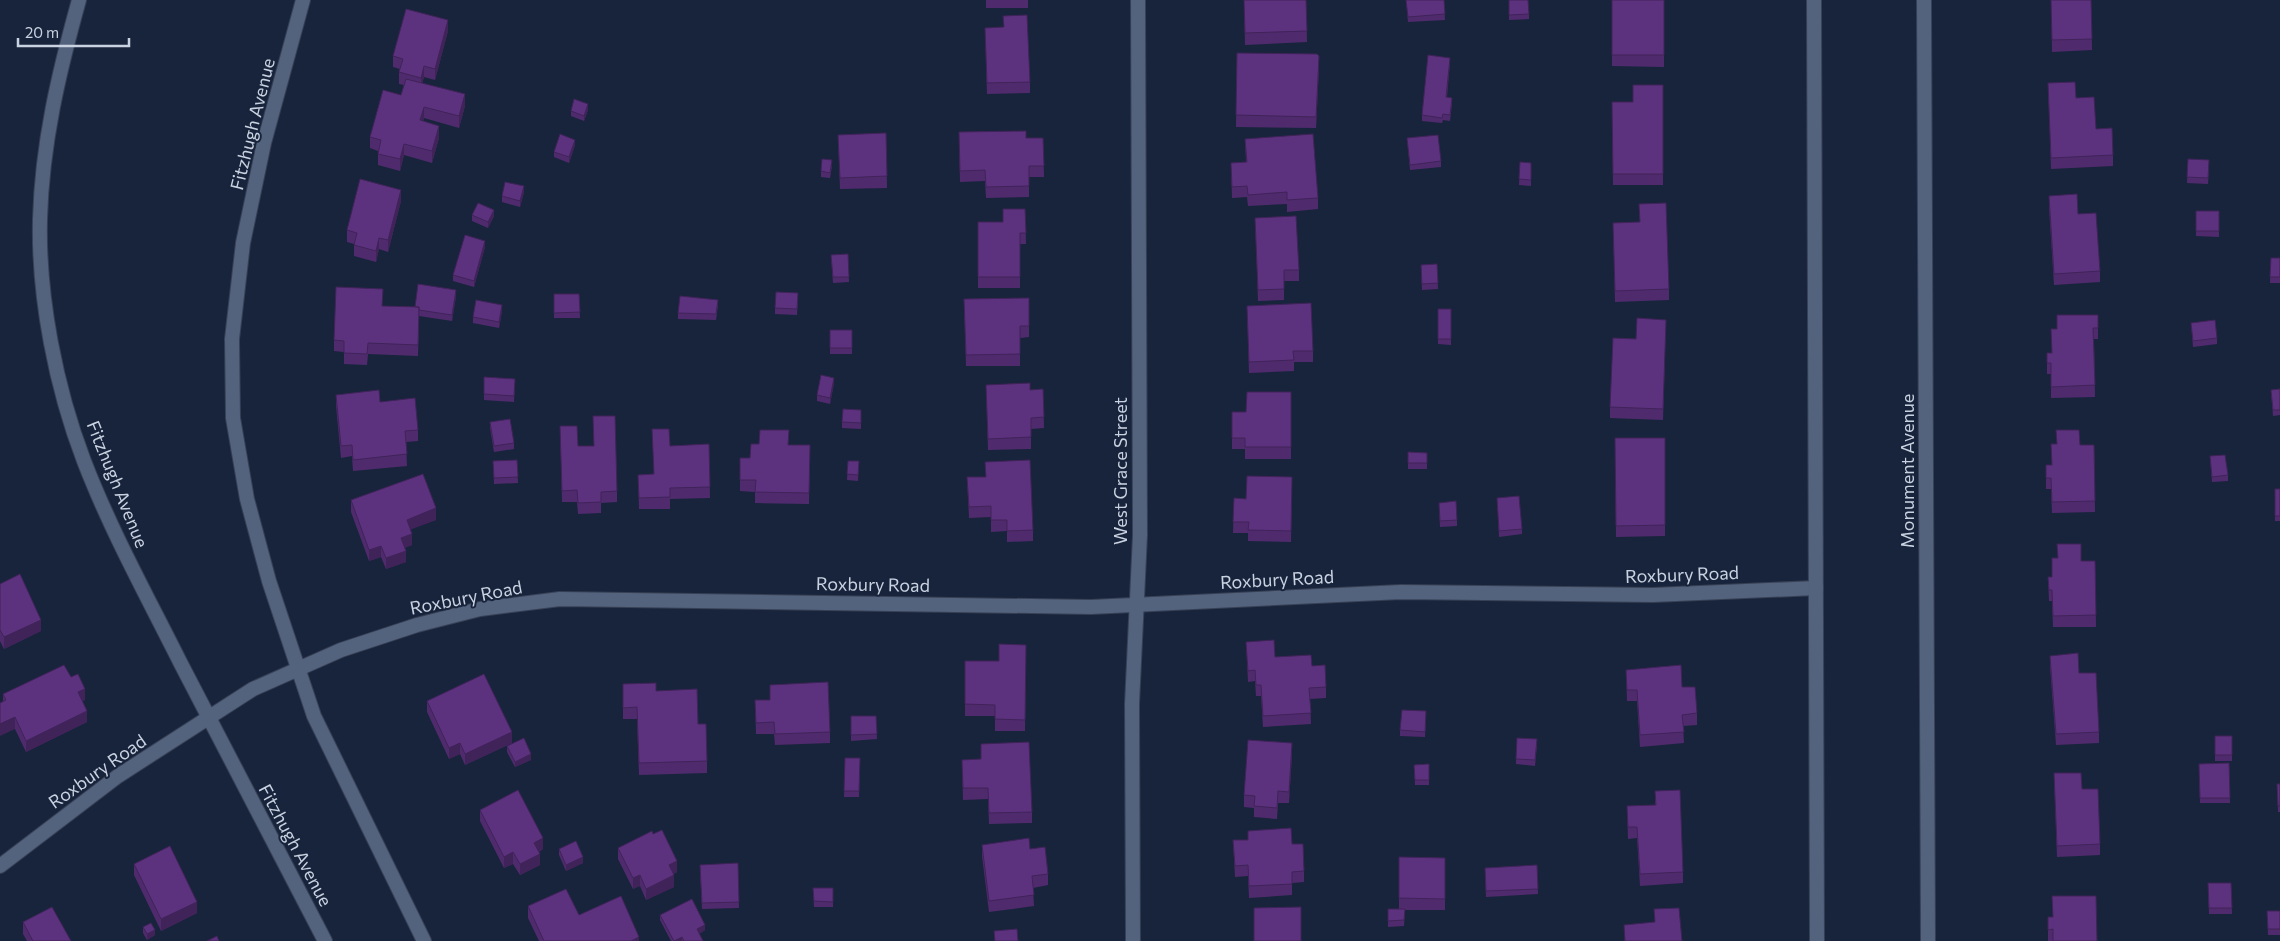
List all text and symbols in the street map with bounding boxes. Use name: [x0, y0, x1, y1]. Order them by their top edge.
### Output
scale bar: [18, 15, 129, 47]
text: 20 m: [25, 23, 59, 41]
street label: Fitzhugh Avenue: [225, 56, 279, 192]
street label: Monument Avenue: [1896, 394, 1918, 548]
street label: West Grace Street: [1109, 397, 1131, 545]
street label: Fitzhugh Avenue: [82, 417, 154, 551]
street label: Roxbury Road: [1625, 561, 1739, 587]
street label: Roxbury Road: [1219, 565, 1335, 593]
street label: Roxbury Road: [816, 572, 930, 596]
street label: Roxbury Road: [408, 575, 524, 619]
street label: Roxbury Road: [44, 729, 150, 813]
street label: Fitzhugh Avenue: [255, 780, 337, 910]

